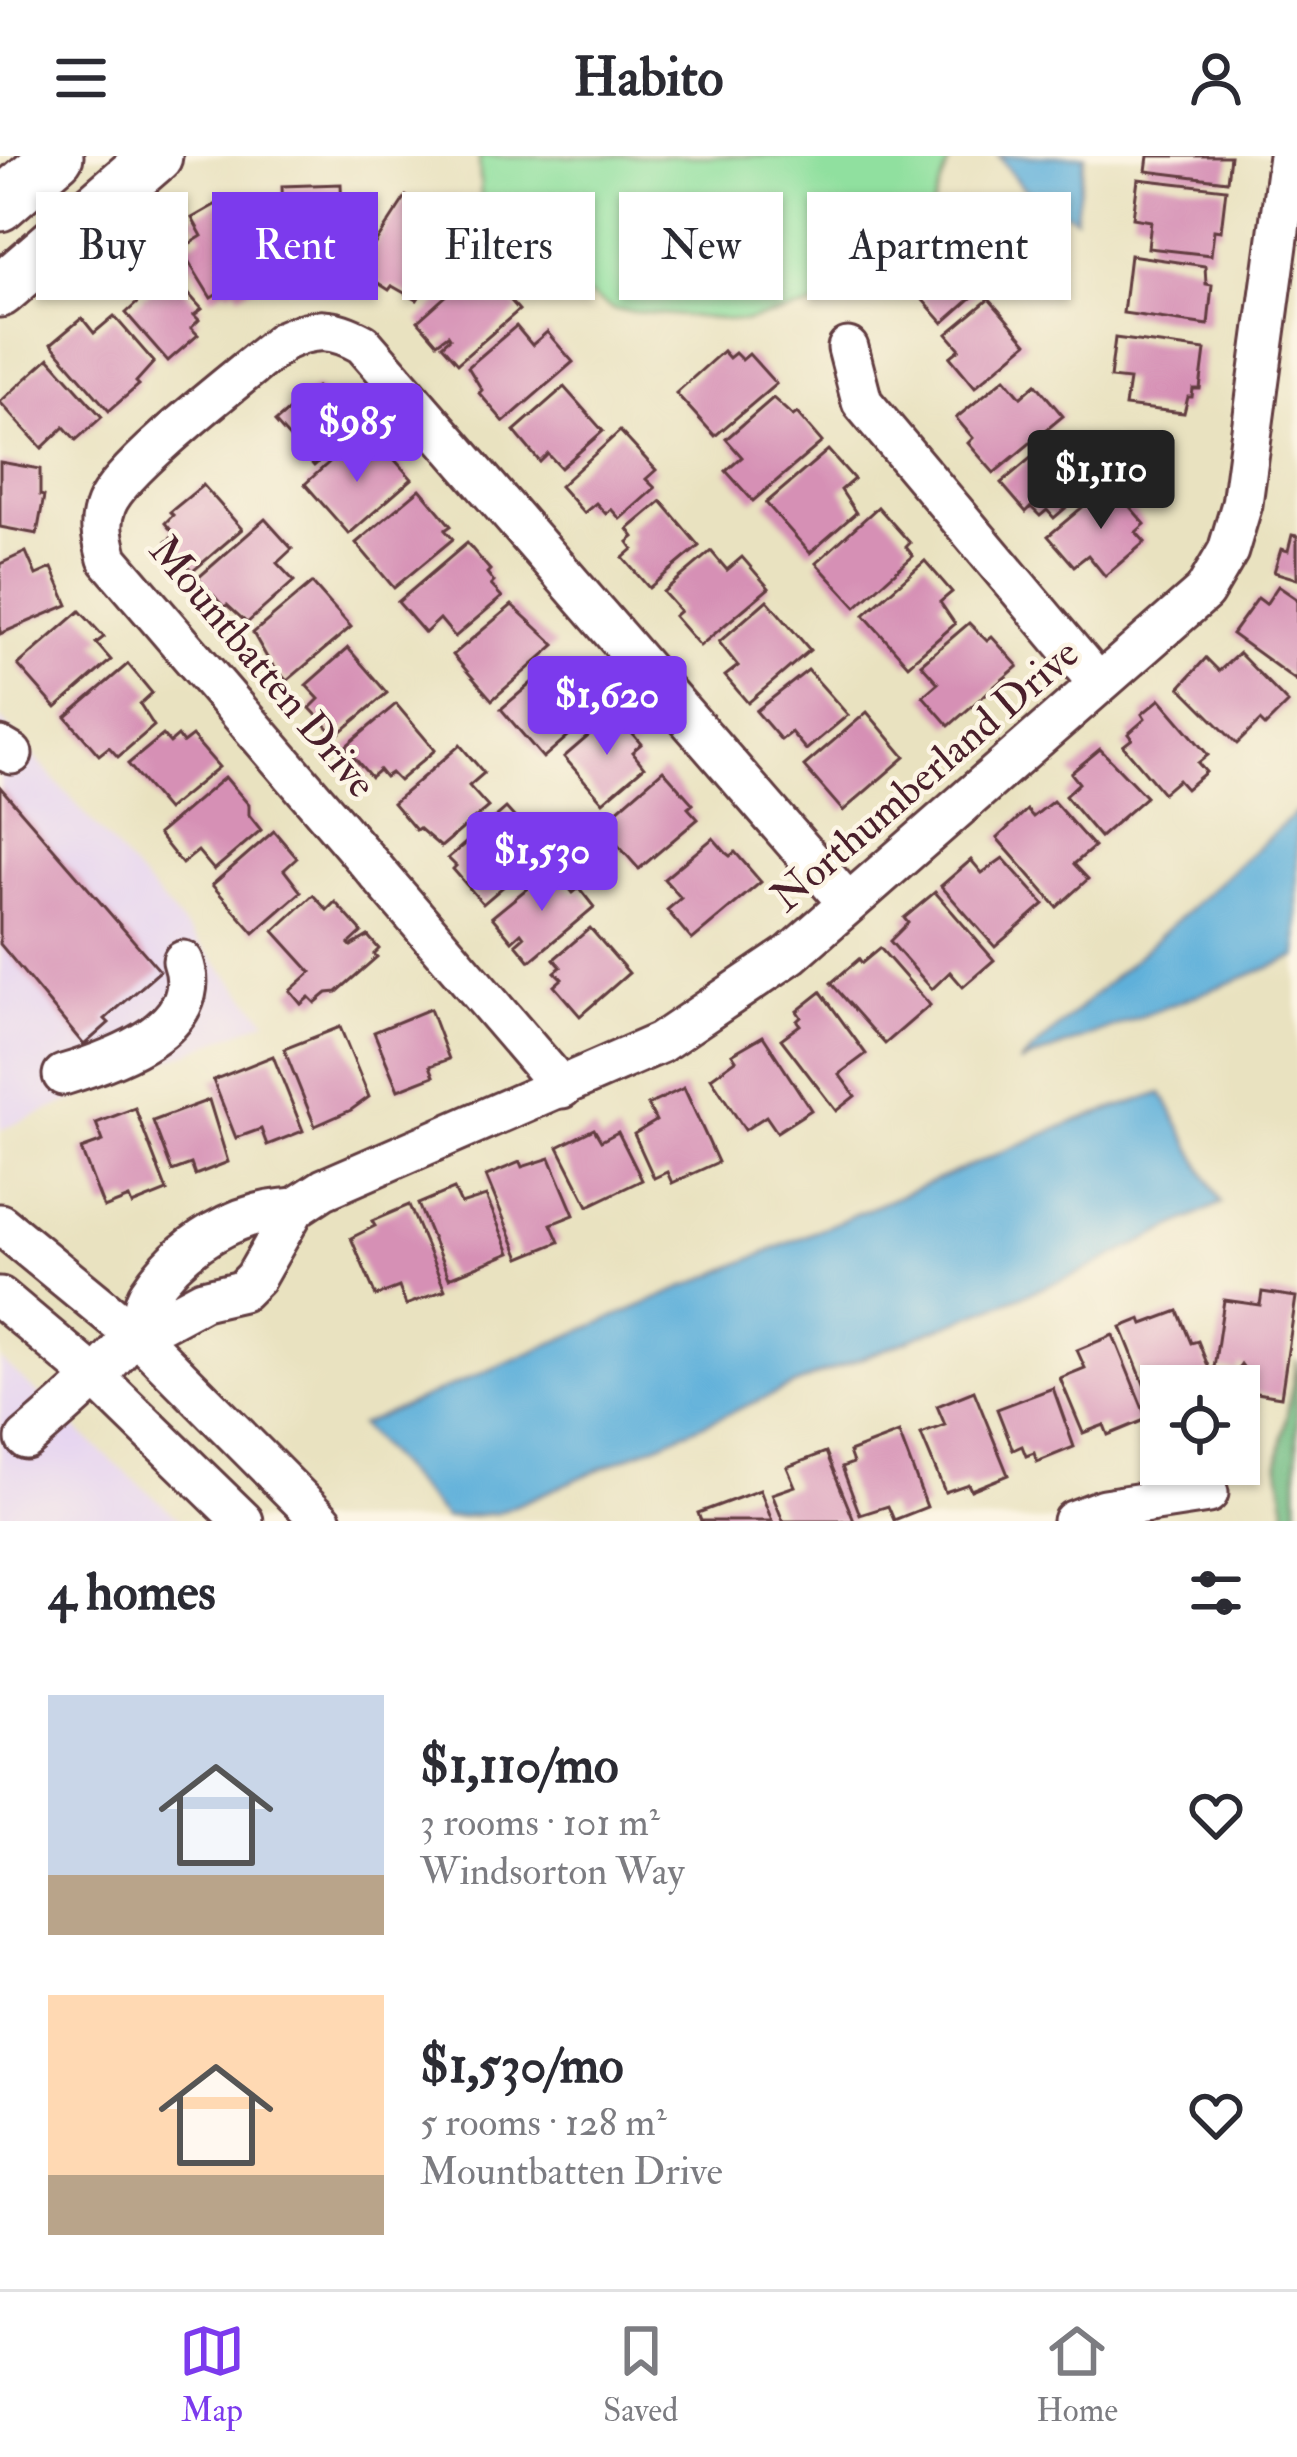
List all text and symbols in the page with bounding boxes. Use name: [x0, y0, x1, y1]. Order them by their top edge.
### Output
text: Habito: [573, 44, 724, 112]
icon: menu: [48, 45, 114, 111]
icon: person: [1183, 45, 1249, 111]
chip: Buy: [36, 192, 188, 300]
chip: Rent: [212, 192, 378, 300]
chip: Filters: [402, 192, 595, 300]
chip: New: [619, 192, 783, 300]
chip: Apartment: [807, 192, 1071, 300]
pin: $985: [286, 383, 428, 485]
text: $985: [318, 397, 396, 446]
pin: $1,110: [1003, 430, 1199, 532]
text: $1,110: [1055, 444, 1147, 493]
street label: Mountbatten Drive: [138, 526, 387, 809]
street label: Northumberland Drive: [761, 628, 1090, 923]
pin: $1,620: [509, 656, 705, 758]
text: $1,620: [555, 670, 659, 719]
pin: $1,530: [444, 812, 640, 914]
text: $1,530: [494, 826, 590, 875]
map controls: [1140, 1365, 1260, 1485]
button: locate: [1140, 1365, 1260, 1485]
icon: filters: [1183, 1560, 1249, 1626]
text: 4 homes: [48, 1561, 216, 1625]
text: $1,110/mo: [420, 1734, 619, 1798]
icon: home: [144, 1743, 288, 1887]
icon: heart: [1183, 1782, 1249, 1848]
text: 3 rooms · 101 m²: [420, 1798, 660, 1847]
text: Windsorton Way: [420, 1847, 685, 1896]
text: $1,530/mo: [420, 2034, 624, 2098]
icon: home: [144, 2043, 288, 2187]
icon: heart: [1183, 2082, 1249, 2148]
text: 5 rooms · 128 m²: [420, 2098, 666, 2147]
text: Mountbatten Drive: [420, 2147, 723, 2196]
tab: Map: [179, 2318, 245, 2431]
tab: Saved: [603, 2318, 678, 2431]
tab: Home: [1036, 2318, 1118, 2431]

